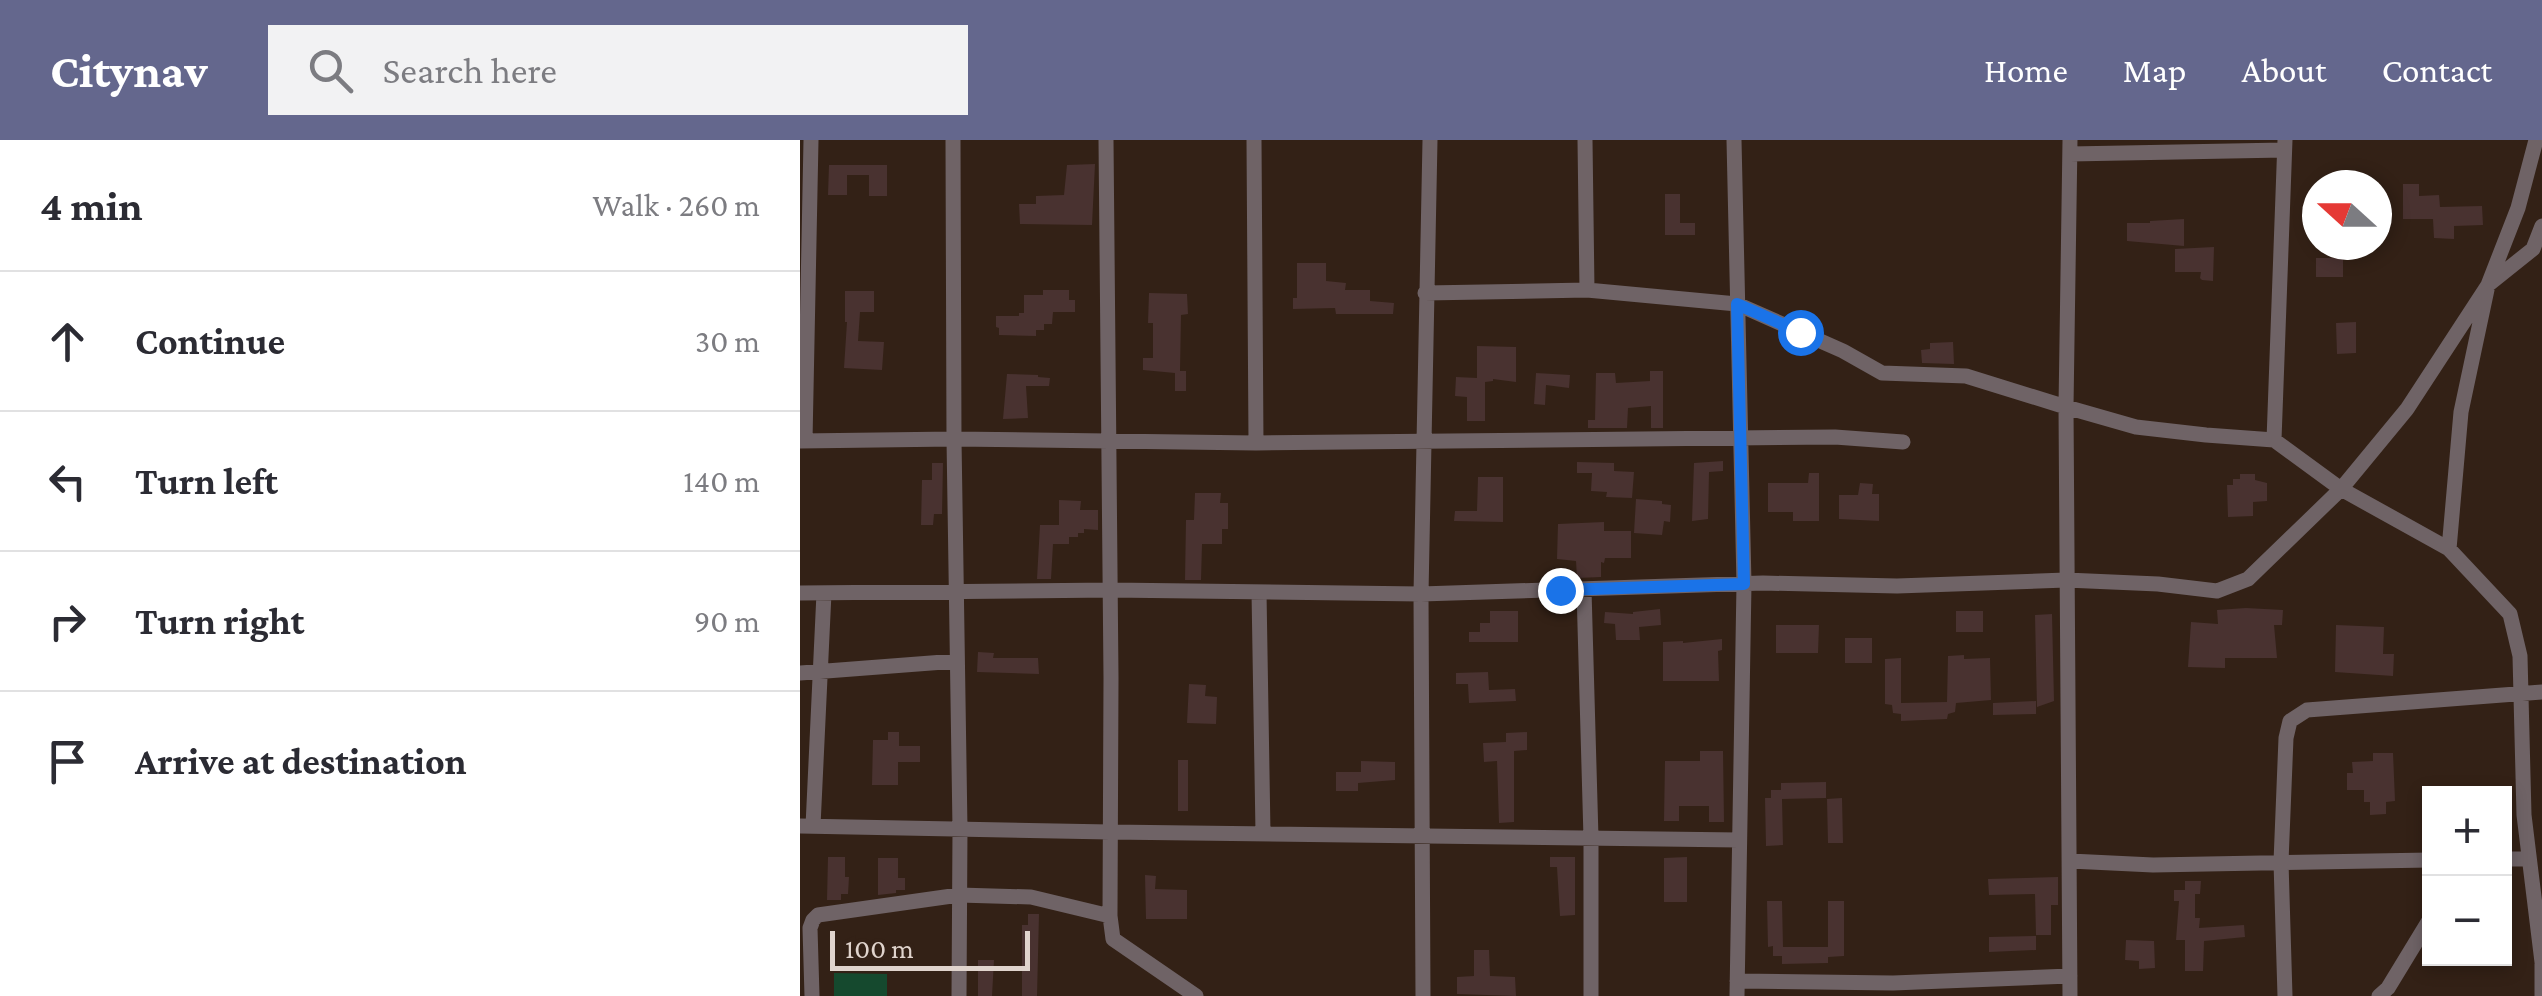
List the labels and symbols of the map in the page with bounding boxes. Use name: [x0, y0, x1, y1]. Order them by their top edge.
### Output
north arrow: [2302, 170, 2392, 260]
route start: [1778, 310, 1824, 356]
route end: [1538, 568, 1584, 614]
scale bar: [830, 926, 1030, 970]

